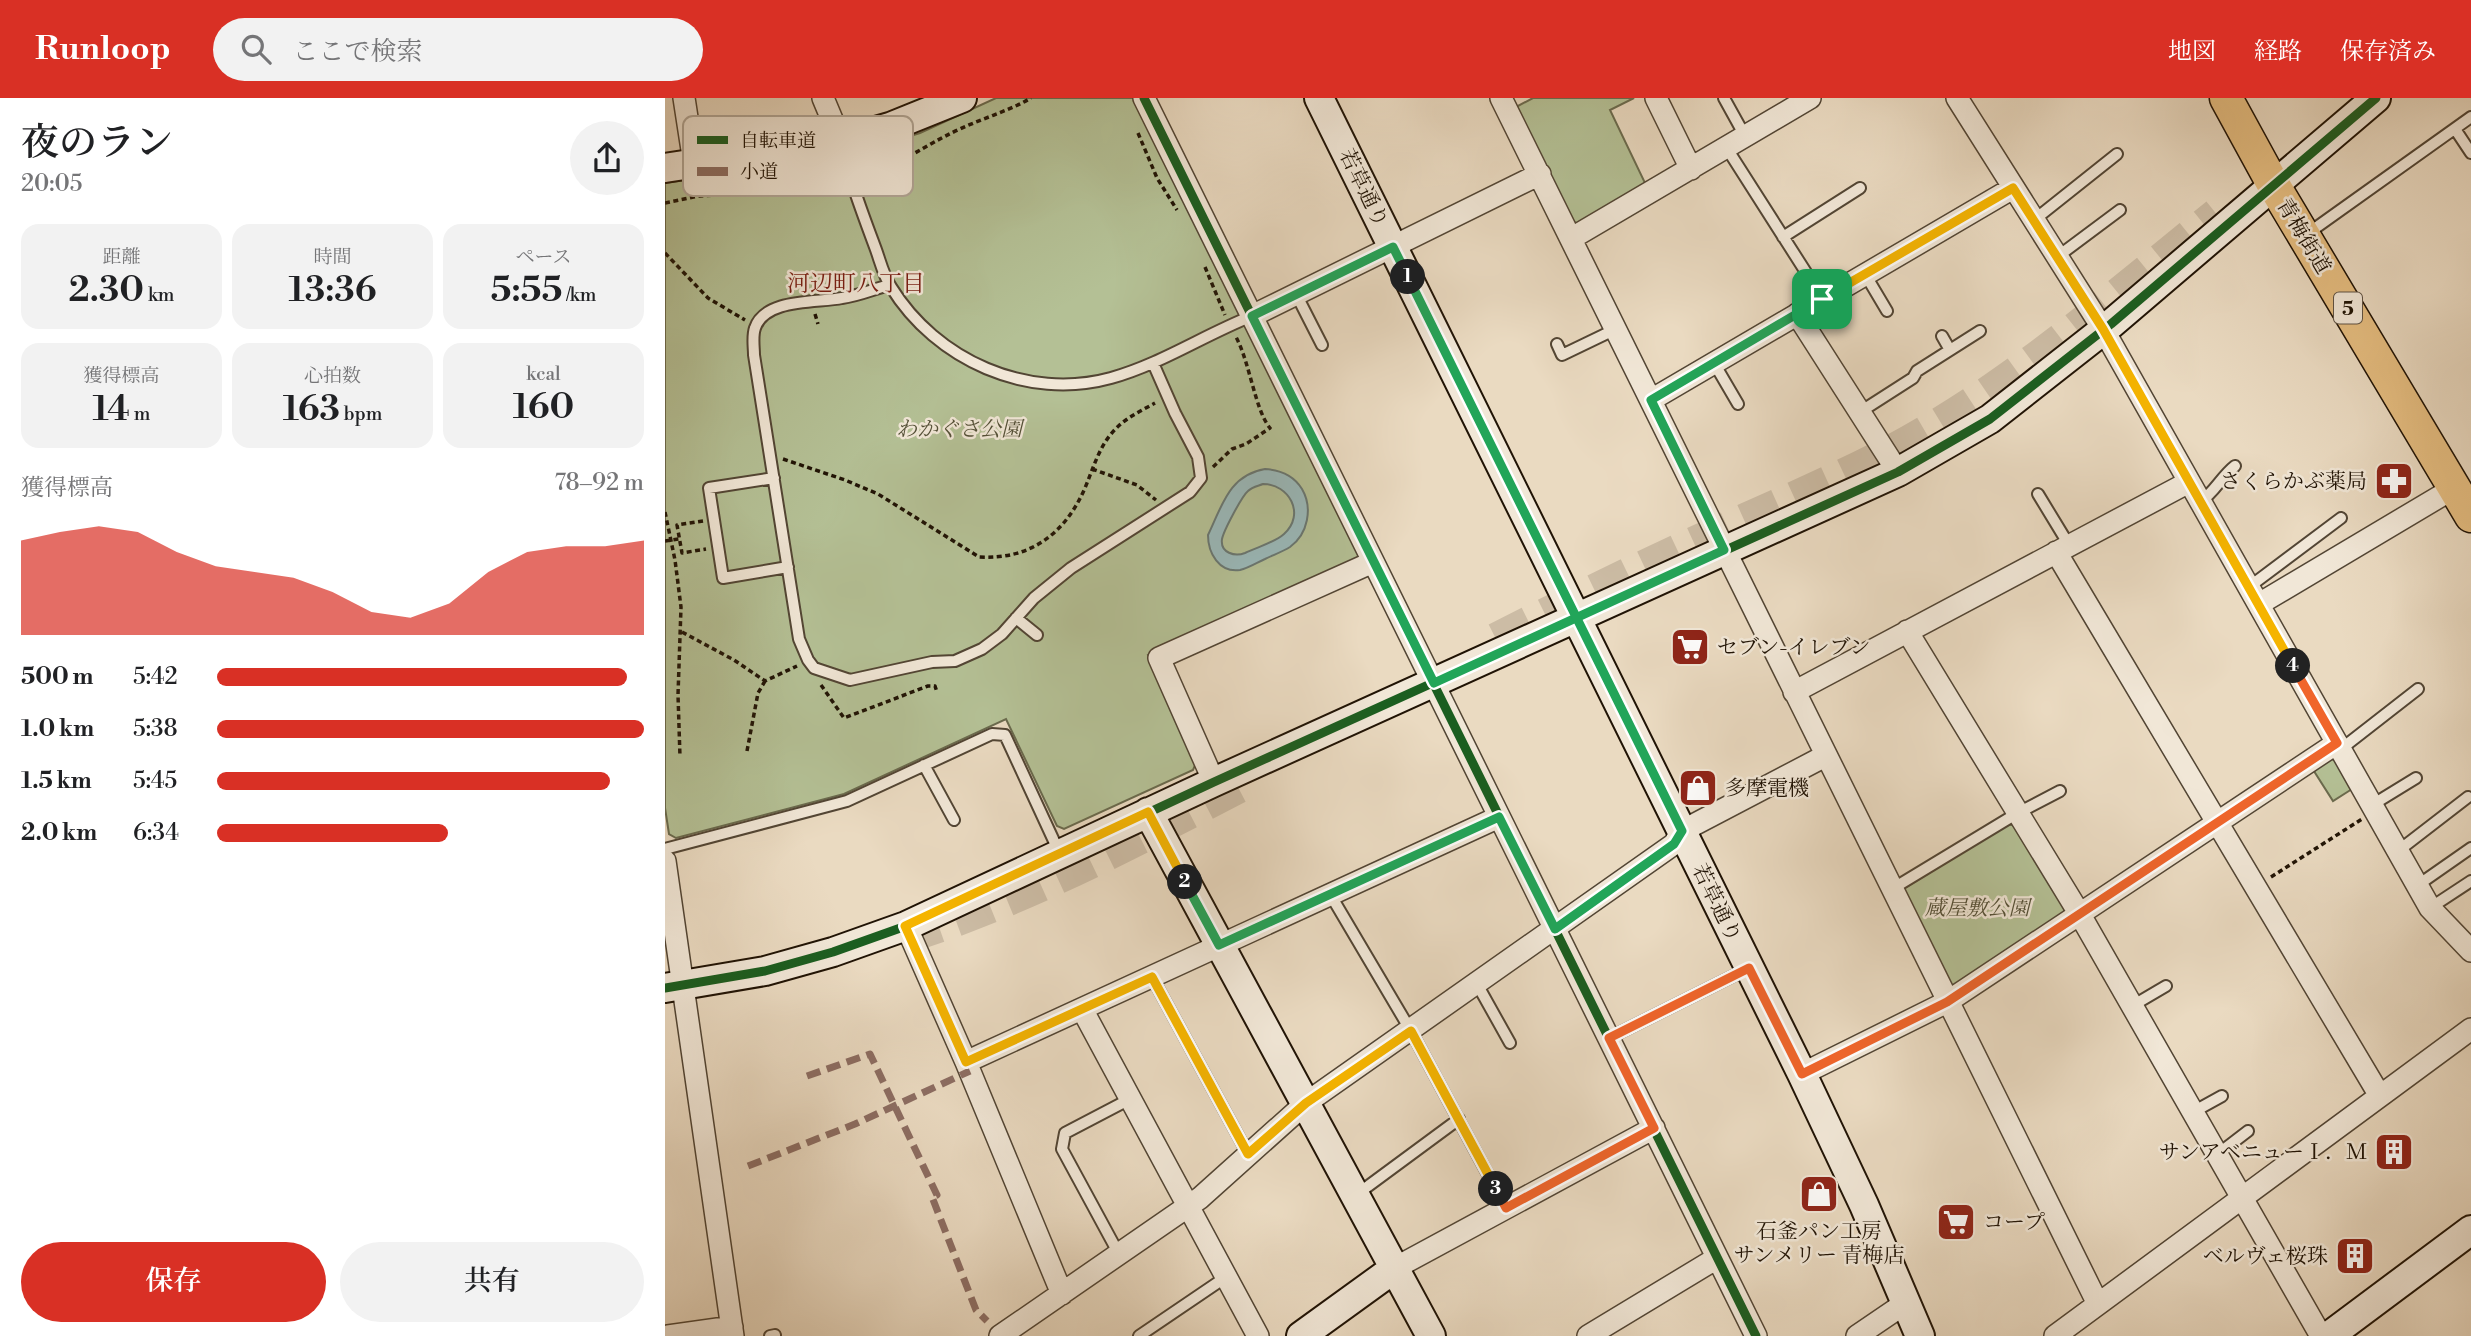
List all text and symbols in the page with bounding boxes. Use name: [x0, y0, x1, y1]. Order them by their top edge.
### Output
search box: [213, 18, 703, 81]
text: Runloop: [35, 29, 171, 70]
icon: search: [237, 30, 275, 68]
text: ここで検索: [293, 36, 423, 68]
text: 地図: [2168, 37, 2216, 67]
text: 経路: [2254, 37, 2302, 67]
text: 保存済み: [2340, 37, 2436, 67]
legend: [683, 116, 913, 196]
text: 夜のラン: [21, 120, 173, 167]
button: share: [570, 121, 644, 195]
text: 自転車道: [740, 129, 816, 153]
street label: 若草通り: [1333, 145, 1393, 232]
text: 小道: [740, 160, 778, 184]
text: 20:05: [21, 170, 82, 198]
street label: 青梅街道: [2270, 194, 2336, 279]
text: 距離: [102, 245, 141, 269]
text: 時間: [313, 245, 352, 269]
text: ペース: [515, 245, 572, 269]
pin: 1: [1391, 260, 1425, 294]
text: 1: [1403, 264, 1412, 288]
text: 2.30: [69, 269, 144, 312]
text: 13:36: [289, 269, 377, 312]
text: 5:55: [491, 269, 562, 312]
pin: [1792, 269, 1852, 329]
district label: 河辺町八丁目: [787, 270, 925, 298]
icon: arrive: [1803, 280, 1841, 318]
text: km: [144, 283, 174, 307]
text: /km: [562, 283, 596, 307]
road number: 5: [2334, 292, 2362, 324]
text: kcal: [526, 362, 561, 386]
text: 獲得標高: [83, 364, 160, 388]
text: 心拍数: [304, 364, 361, 388]
text: 160: [513, 386, 574, 429]
text: 14: [93, 388, 130, 431]
text: 163: [283, 388, 340, 431]
text: m: [130, 402, 150, 426]
text: bpm: [340, 402, 382, 426]
park label: わかぐさ公園: [896, 417, 1025, 443]
pharmacy icon: さくらかぶ薬局: [2373, 460, 2415, 502]
text: 78–92 m: [554, 469, 644, 497]
place label: さくらかぶ薬局: [2220, 469, 2367, 495]
text: 獲得標高: [21, 474, 113, 502]
supermarket icon: セブン-イレブン: [1669, 626, 1711, 668]
place label: セブン-イレブン: [1717, 635, 1871, 661]
pin: 4: [2275, 648, 2311, 684]
text: 4: [2286, 653, 2299, 677]
text: 500 m: [21, 663, 93, 691]
text: 5:42: [133, 663, 178, 691]
text: 1.0 km: [21, 715, 94, 743]
text: 5:38: [133, 715, 178, 743]
text: 1.5 km: [21, 767, 92, 795]
text: 5:45: [133, 767, 177, 795]
shop icon: 多摩電機: [1677, 767, 1719, 809]
place label: 多摩電機: [1725, 776, 1809, 802]
text: 2.0 km: [21, 819, 97, 847]
text: 6:34: [133, 819, 179, 847]
street label: 若草通り: [1686, 860, 1746, 947]
pin: 2: [1168, 864, 1203, 900]
text: 2: [1179, 869, 1190, 893]
park label: 蔵屋敷公園: [1925, 896, 2032, 922]
building icon: サンアベニューＩ．Ｍ: [2373, 1131, 2415, 1173]
place label: サンアベニューＩ．Ｍ: [2159, 1140, 2367, 1166]
pin: 3: [1479, 1172, 1513, 1206]
shop icon: 石釜パン工房 サンメリー 青梅店: [1798, 1173, 1840, 1215]
text: 3: [1490, 1176, 1501, 1200]
supermarket icon: コープ: [1935, 1201, 1977, 1243]
place label: コープ: [1983, 1210, 2045, 1236]
place label: 石釜パン工房 サンメリー 青梅店: [1734, 1219, 1904, 1269]
building icon: ベルヴェ桜珠: [2334, 1235, 2376, 1277]
button: 保存: [21, 1242, 326, 1322]
button: 共有: [340, 1242, 644, 1322]
place label: ベルヴェ桜珠: [2203, 1244, 2328, 1270]

